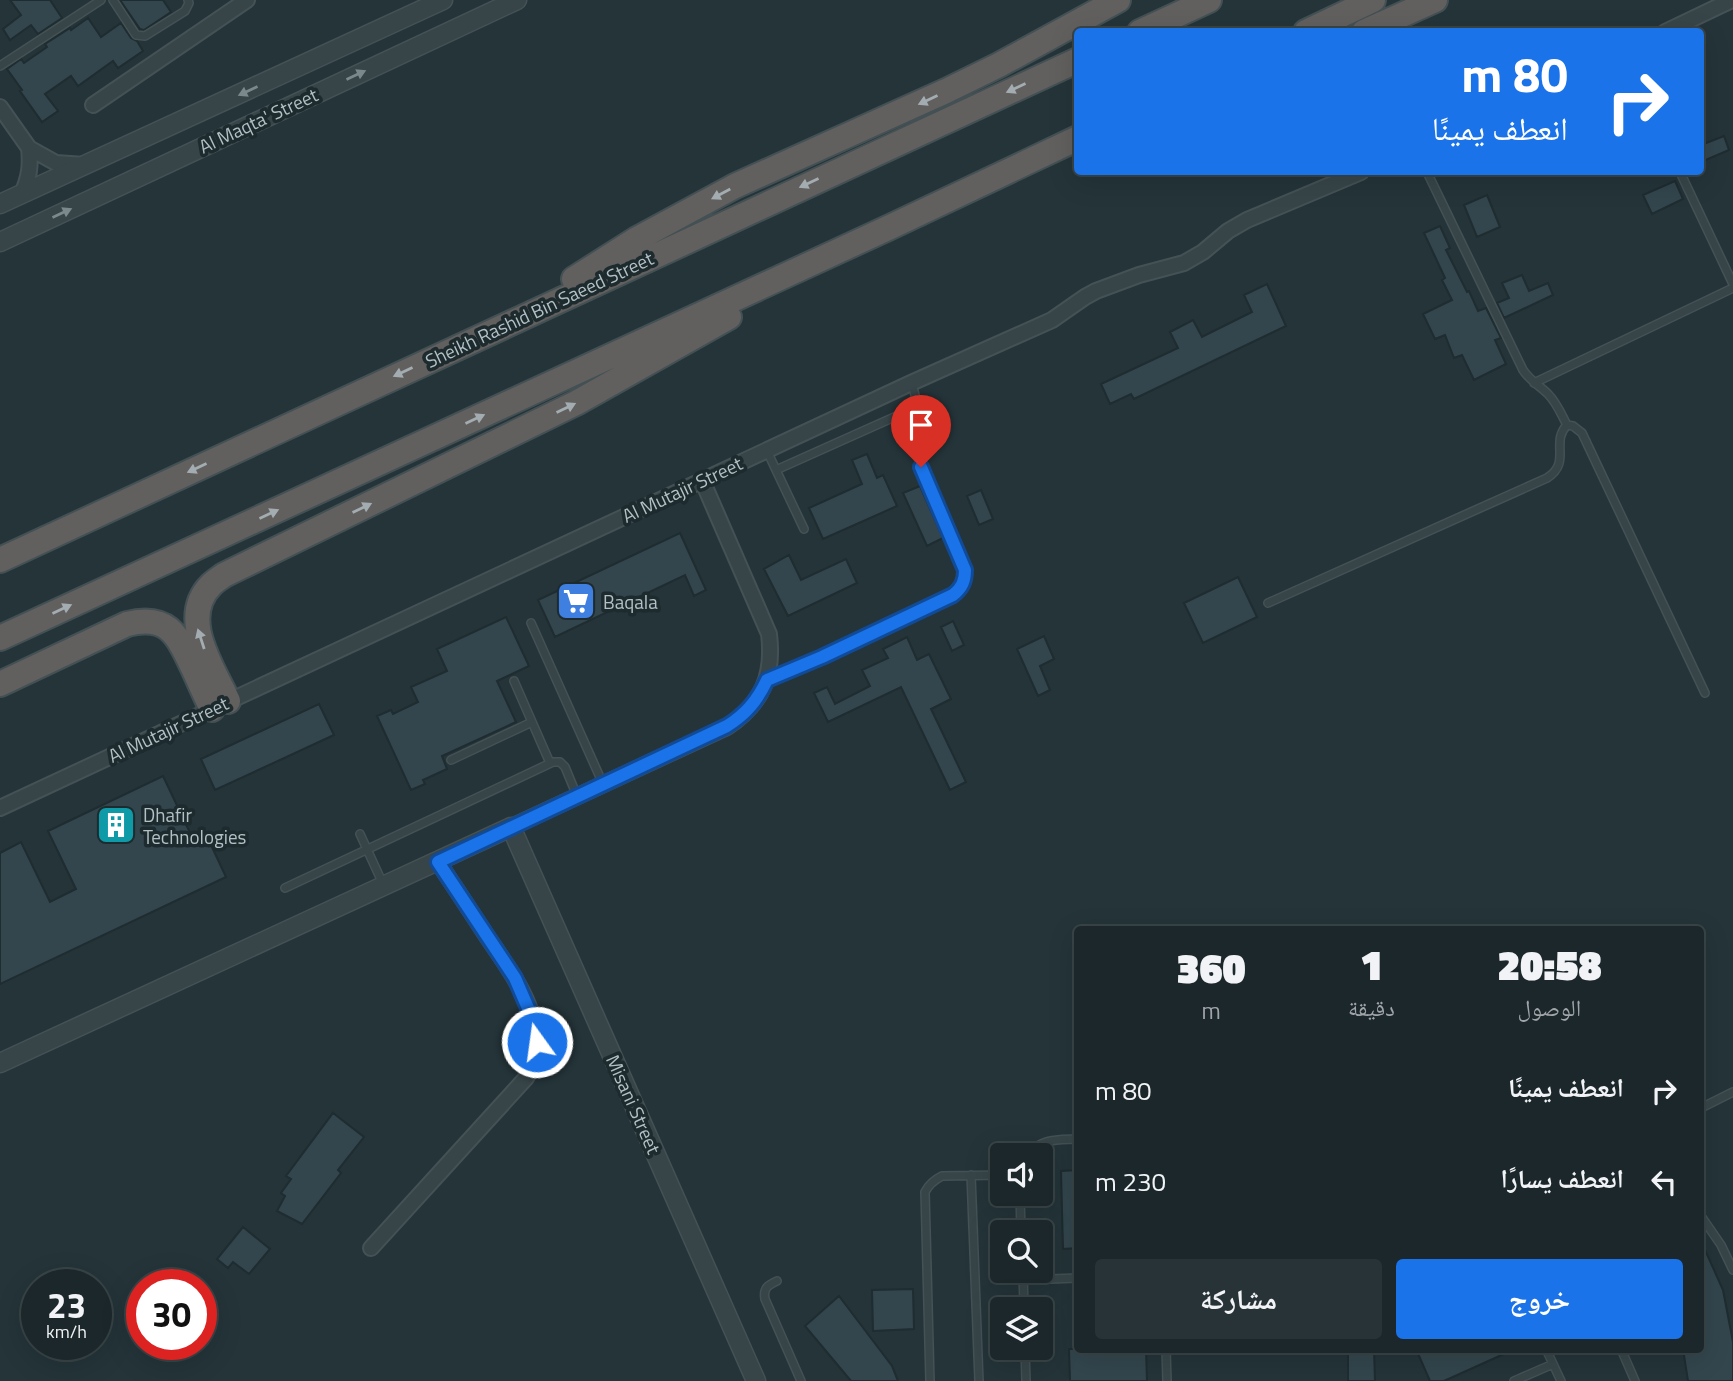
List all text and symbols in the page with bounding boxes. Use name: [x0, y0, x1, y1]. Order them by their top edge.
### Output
text: 80 m: [1461, 36, 1568, 111]
icon: right: [1592, 56, 1683, 147]
one-way arrow: [346, 69, 367, 80]
street label: Al Maqta' Street: [194, 80, 323, 160]
one-way arrow: [1006, 82, 1026, 94]
one-way arrow: [238, 85, 258, 96]
one-way arrow: [918, 94, 938, 106]
text: انعطف يمينًا: [1432, 104, 1568, 152]
one-way arrow: [799, 177, 819, 189]
one-way arrow: [710, 187, 730, 199]
one-way arrow: [52, 207, 72, 219]
street label: Sheikh Rashid Bin Saeed Street: [420, 243, 658, 375]
one-way arrow: [393, 366, 413, 378]
pin: [891, 395, 951, 467]
one-way arrow: [556, 403, 576, 414]
icon: arrive: [902, 406, 940, 444]
one-way arrow: [465, 413, 485, 425]
street label: Al Mutajir Street: [617, 448, 747, 530]
one-way arrow: [187, 462, 207, 474]
one-way arrow: [352, 502, 372, 514]
one-way arrow: [258, 508, 279, 519]
supermarket icon: Baqala: [555, 580, 597, 622]
place label: Baqala: [603, 587, 658, 616]
one-way arrow: [52, 603, 72, 615]
one-way arrow: [195, 628, 206, 649]
street label: Al Mutajir Street: [103, 688, 233, 770]
place label: Dhafir Technologies: [143, 800, 247, 851]
building icon: Dhafir Technologies: [95, 804, 137, 846]
text: 1: [1360, 932, 1383, 996]
text: 20:58: [1497, 932, 1602, 996]
text: 360: [1176, 935, 1246, 999]
text: دقيقة: [1348, 990, 1395, 1025]
text: الوصول: [1518, 990, 1581, 1025]
text: m: [1201, 993, 1221, 1028]
position arrow: [500, 1005, 574, 1079]
street label: Misani Street: [599, 1050, 669, 1159]
text: انعطف يمينًا: [1508, 1068, 1624, 1107]
text: 80 m: [1095, 1071, 1152, 1110]
icon: right: [1645, 1072, 1683, 1110]
map controls: [990, 1143, 1053, 1360]
button: sound: [990, 1143, 1053, 1206]
text: انعطف يسارًا: [1500, 1159, 1624, 1198]
text: 230 m: [1095, 1162, 1166, 1201]
icon: left: [1645, 1163, 1683, 1201]
button: search: [990, 1220, 1053, 1283]
button: مشاركة: [1095, 1259, 1382, 1339]
button: خروج: [1396, 1259, 1683, 1339]
speed limit sign: 30: [126, 1269, 217, 1360]
text: 23: [47, 1278, 86, 1332]
button: layers: [990, 1297, 1053, 1360]
text: km/h: [46, 1318, 87, 1345]

